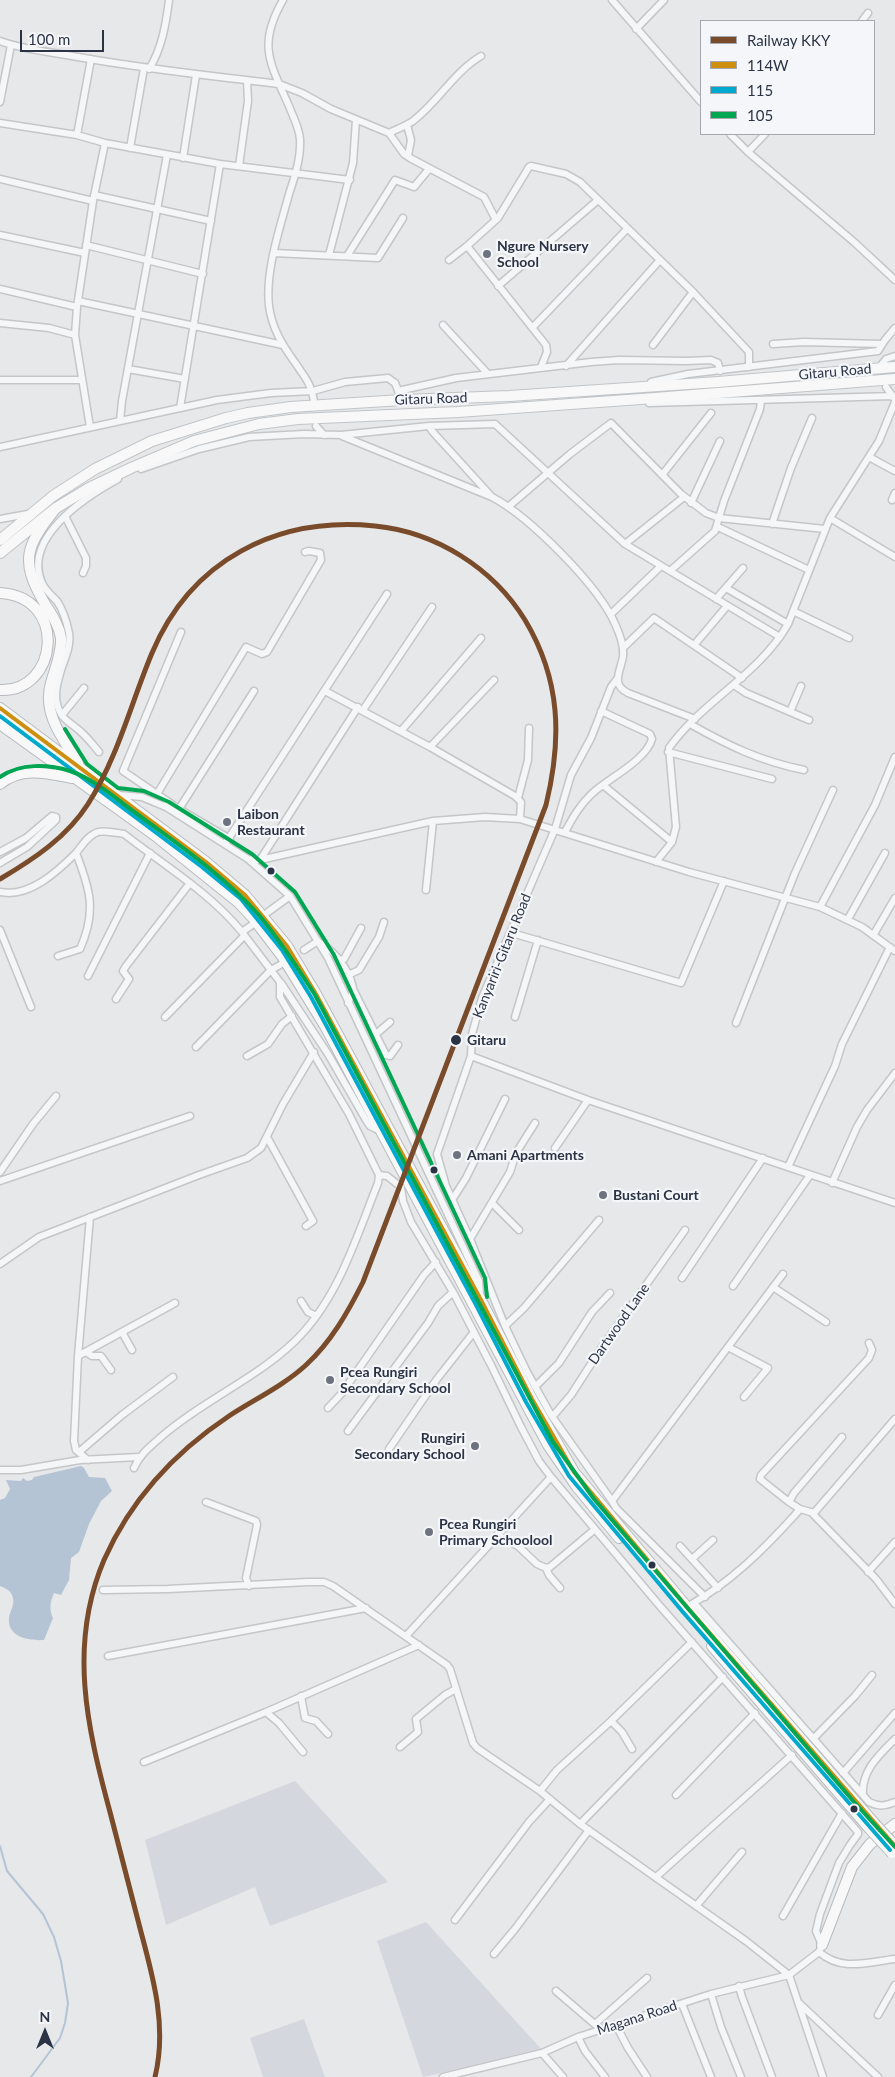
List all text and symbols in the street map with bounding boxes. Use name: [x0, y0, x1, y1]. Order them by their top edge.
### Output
scale bar: [22, 20, 106, 52]
legend: [700, 20, 875, 135]
text: 100 m: [28, 30, 70, 48]
text: Railway KKY: [747, 31, 830, 49]
text: 114W: [747, 56, 789, 74]
text: 115: [747, 81, 773, 99]
text: 105: [747, 106, 773, 124]
place label: Ngure Nursery School: [497, 238, 589, 270]
marker: Ngure Nursery School: [481, 248, 493, 260]
street label: Gitaru Road: [798, 360, 872, 384]
street label: Gitaru Road: [394, 389, 468, 409]
place label: Laibon Restaurant: [237, 806, 305, 839]
marker: Laibon Restaurant: [221, 816, 233, 828]
unlabelled marker: [266, 866, 276, 876]
street label: Kanyariri-Gitaru Road: [469, 891, 535, 1021]
place label: Gitaru: [467, 1032, 506, 1048]
marker: Gitaru: [449, 1033, 463, 1047]
place label: Amani Apartments: [467, 1147, 584, 1163]
marker: Amani Apartments: [451, 1149, 463, 1161]
unlabelled marker: [429, 1165, 439, 1175]
place label: Bustani Court: [613, 1187, 699, 1203]
marker: Bustani Court: [597, 1189, 609, 1201]
street label: Dartwood Lane: [585, 1280, 653, 1368]
place label: Pcea Rungiri Secondary School: [340, 1364, 451, 1396]
marker: Pcea Rungiri Secondary School: [324, 1374, 336, 1386]
place label: Rungiri Secondary School: [354, 1430, 465, 1462]
marker: Rungiri Secondary School: [469, 1440, 481, 1452]
place label: Pcea Rungiri Primary Schoolool: [439, 1516, 553, 1548]
marker: Pcea Rungiri Primary Schoolool: [423, 1526, 435, 1538]
unlabelled marker: [647, 1560, 657, 1570]
unlabelled marker: [849, 1804, 859, 1814]
street label: Magana Road: [595, 1997, 679, 2039]
north arrow: [20, 2007, 70, 2057]
text: N: [40, 2008, 50, 2025]

